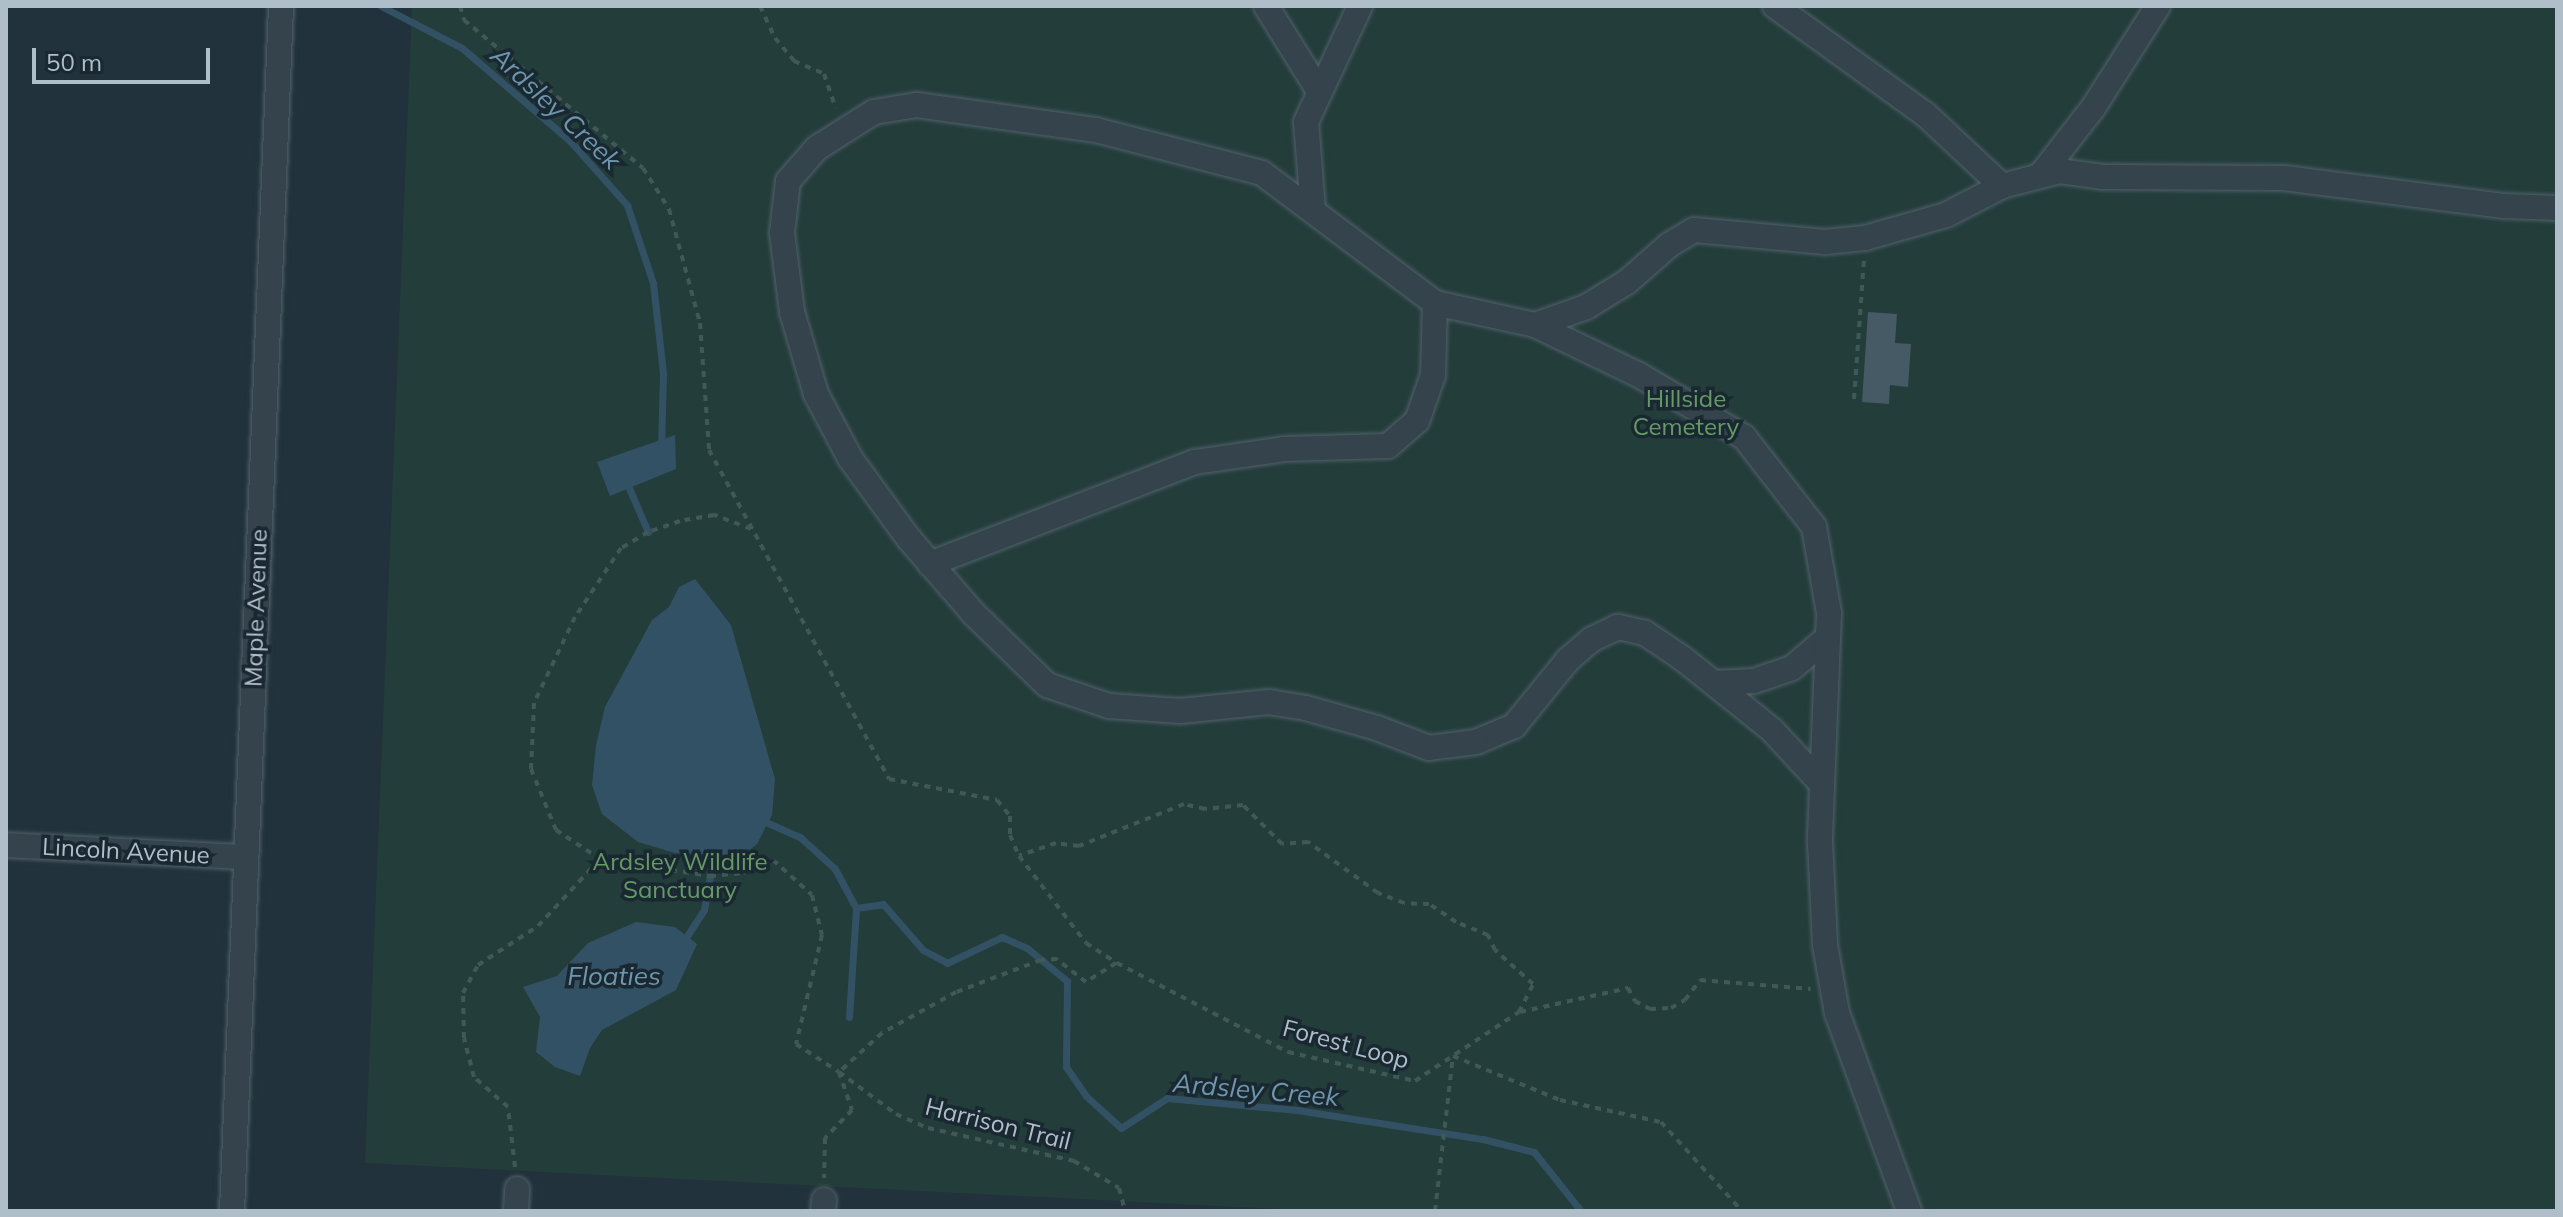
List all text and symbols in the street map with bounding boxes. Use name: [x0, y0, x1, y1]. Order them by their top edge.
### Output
scale bar: [36, 32, 214, 82]
water label: Ardsley Creek: [485, 40, 627, 176]
text: 50 m: [46, 47, 102, 77]
park label: Hillside Cemetery: [1633, 385, 1739, 441]
street label: Maple Avenue: [239, 529, 273, 687]
street label: Lincoln Avenue: [41, 832, 211, 870]
park label: Ardsley Wildlife Sanctuary: [593, 848, 767, 904]
water label: Floaties: [567, 960, 661, 992]
street label: Forest Loop: [1280, 1013, 1412, 1075]
water label: Ardsley Creek: [1172, 1067, 1340, 1113]
street label: Harrison Trail: [922, 1092, 1074, 1156]

